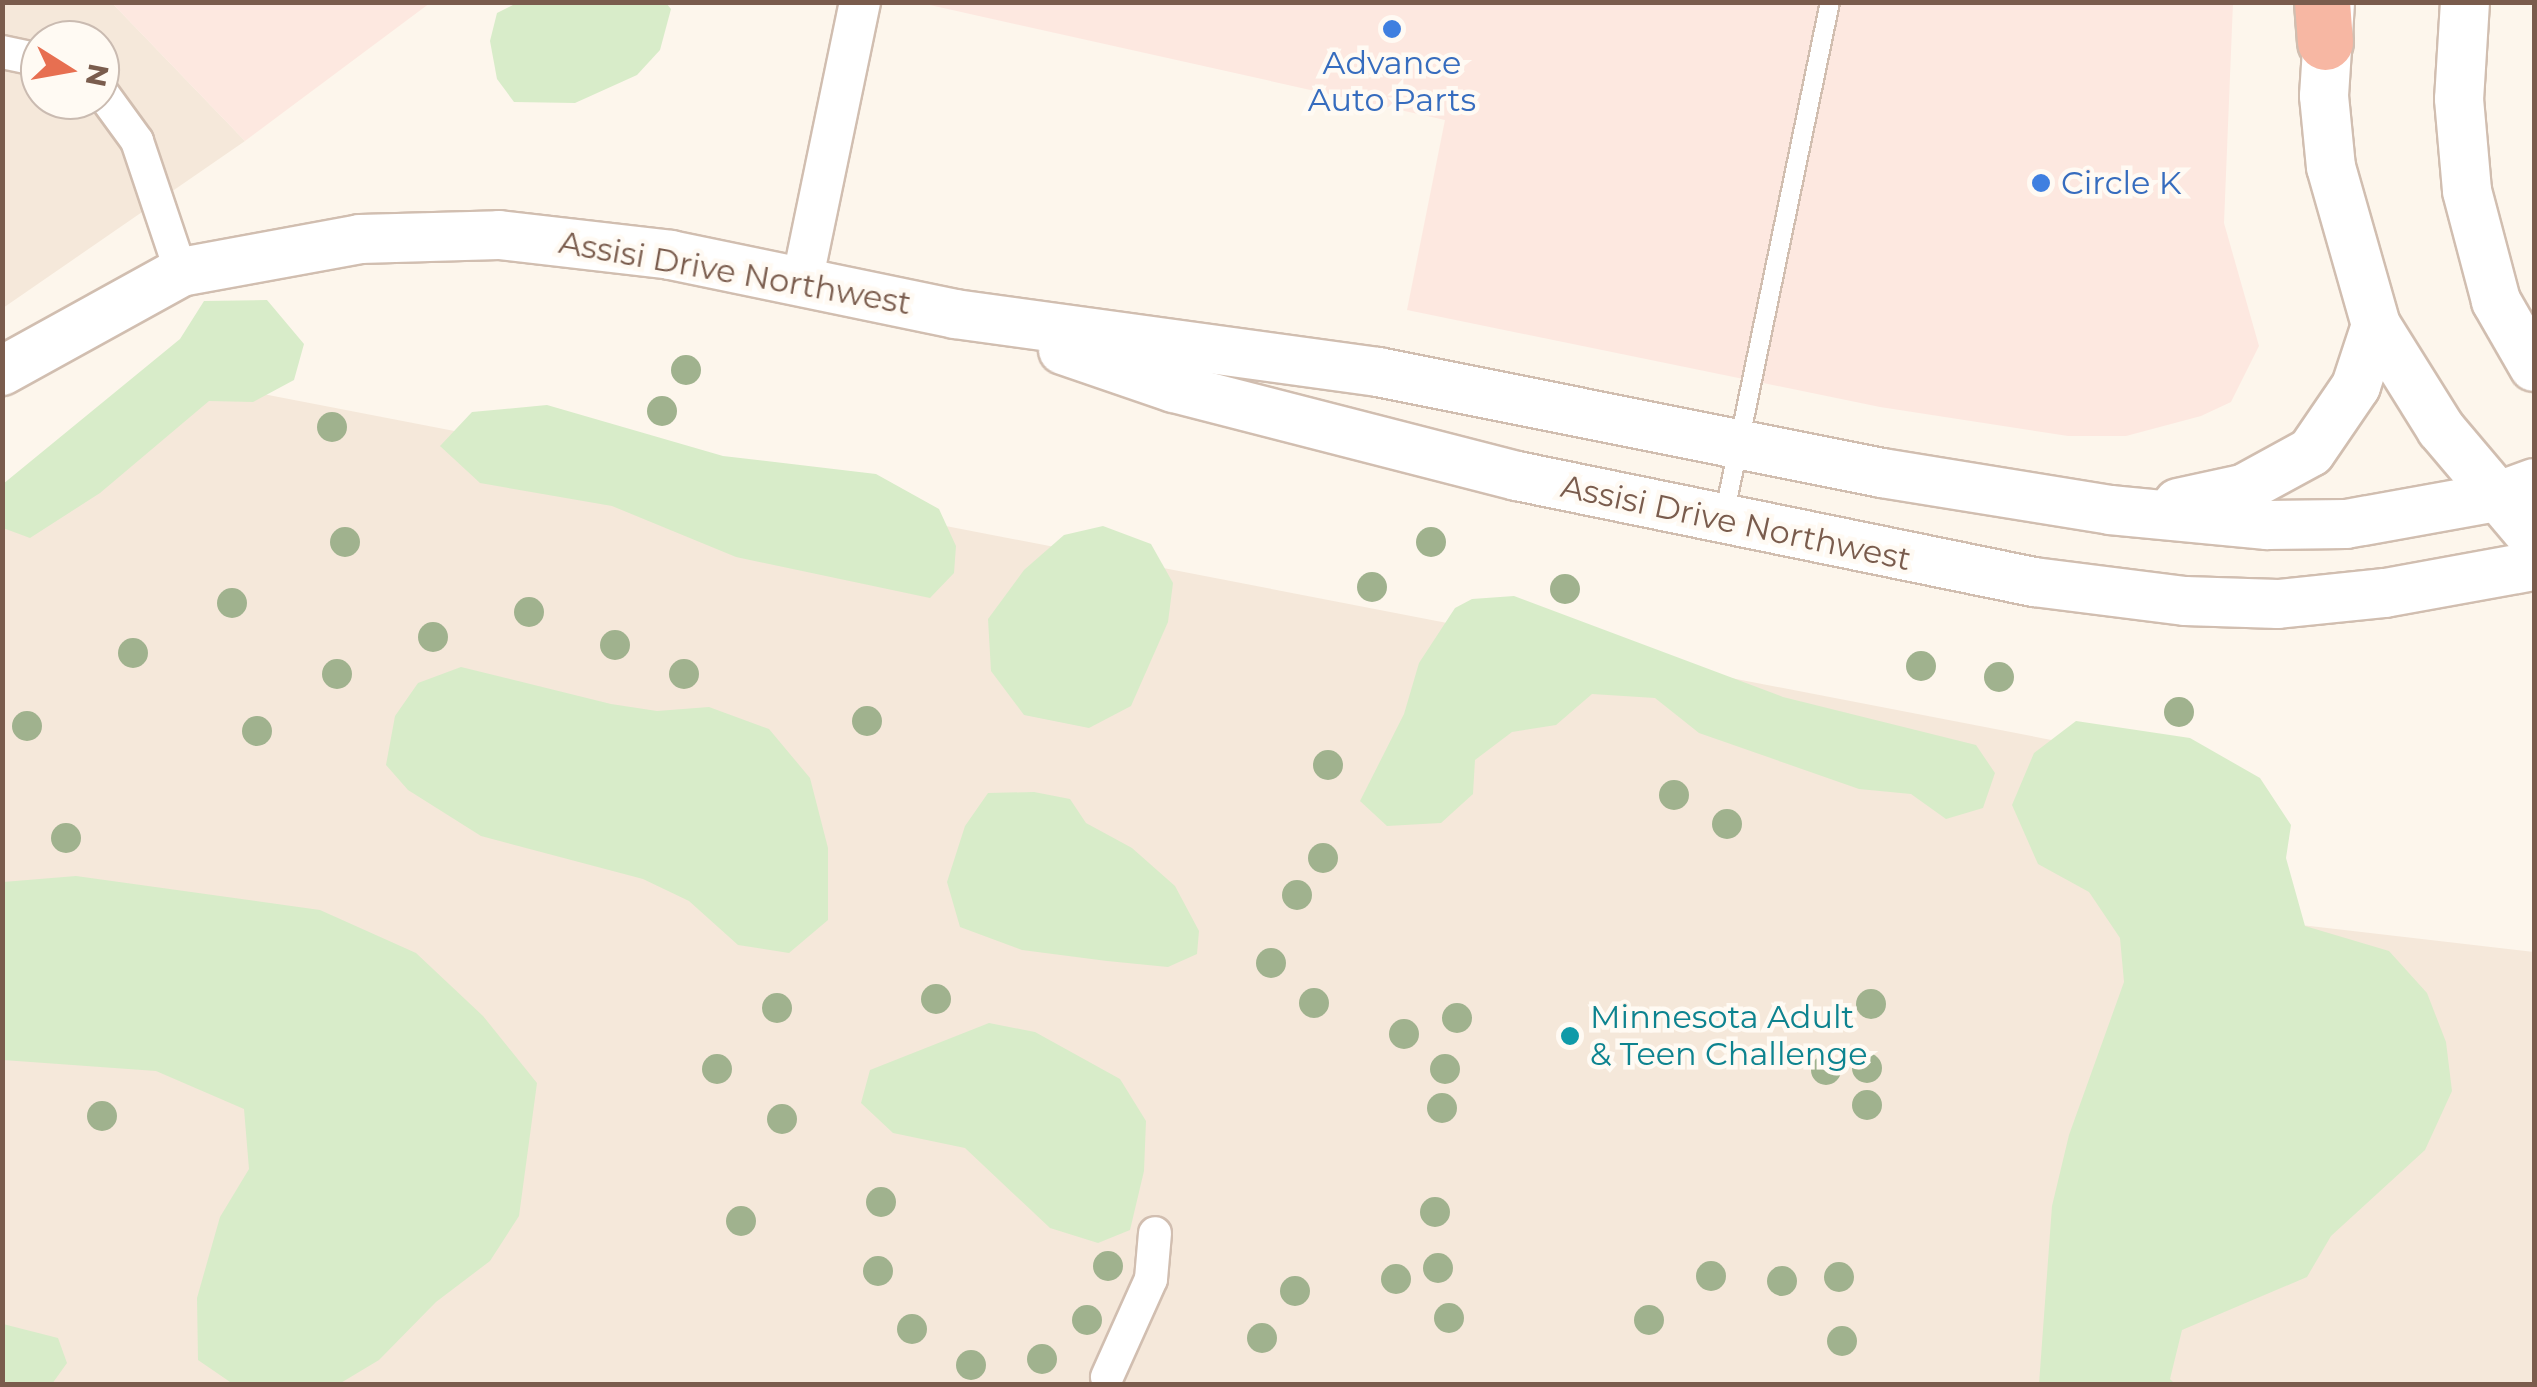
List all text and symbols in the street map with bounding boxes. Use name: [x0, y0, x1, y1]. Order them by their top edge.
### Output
marker: Advance Auto Parts: [1381, 18, 1403, 40]
north arrow: [20, 20, 120, 120]
place label: Advance Auto Parts: [1308, 45, 1476, 120]
text: N: [79, 61, 116, 90]
place label: Circle K: [2061, 164, 2182, 202]
marker: Circle K: [2030, 172, 2052, 194]
street label: Assisi Drive Northwest: [556, 223, 914, 323]
street label: Assisi Drive Northwest: [1558, 467, 1914, 579]
place label: Minnesota Adult & Teen Challenge: [1590, 999, 1868, 1074]
marker: Minnesota Adult & Teen Challenge: [1559, 1025, 1581, 1047]

